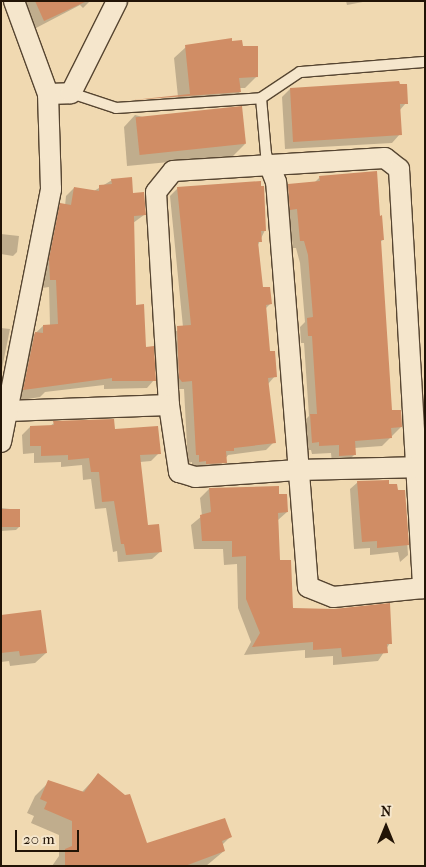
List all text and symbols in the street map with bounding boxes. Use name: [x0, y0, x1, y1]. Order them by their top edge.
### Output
north arrow: [361, 802, 411, 852]
text: N: [381, 803, 391, 820]
scale bar: [18, 820, 81, 852]
text: 20 m: [23, 830, 55, 848]

